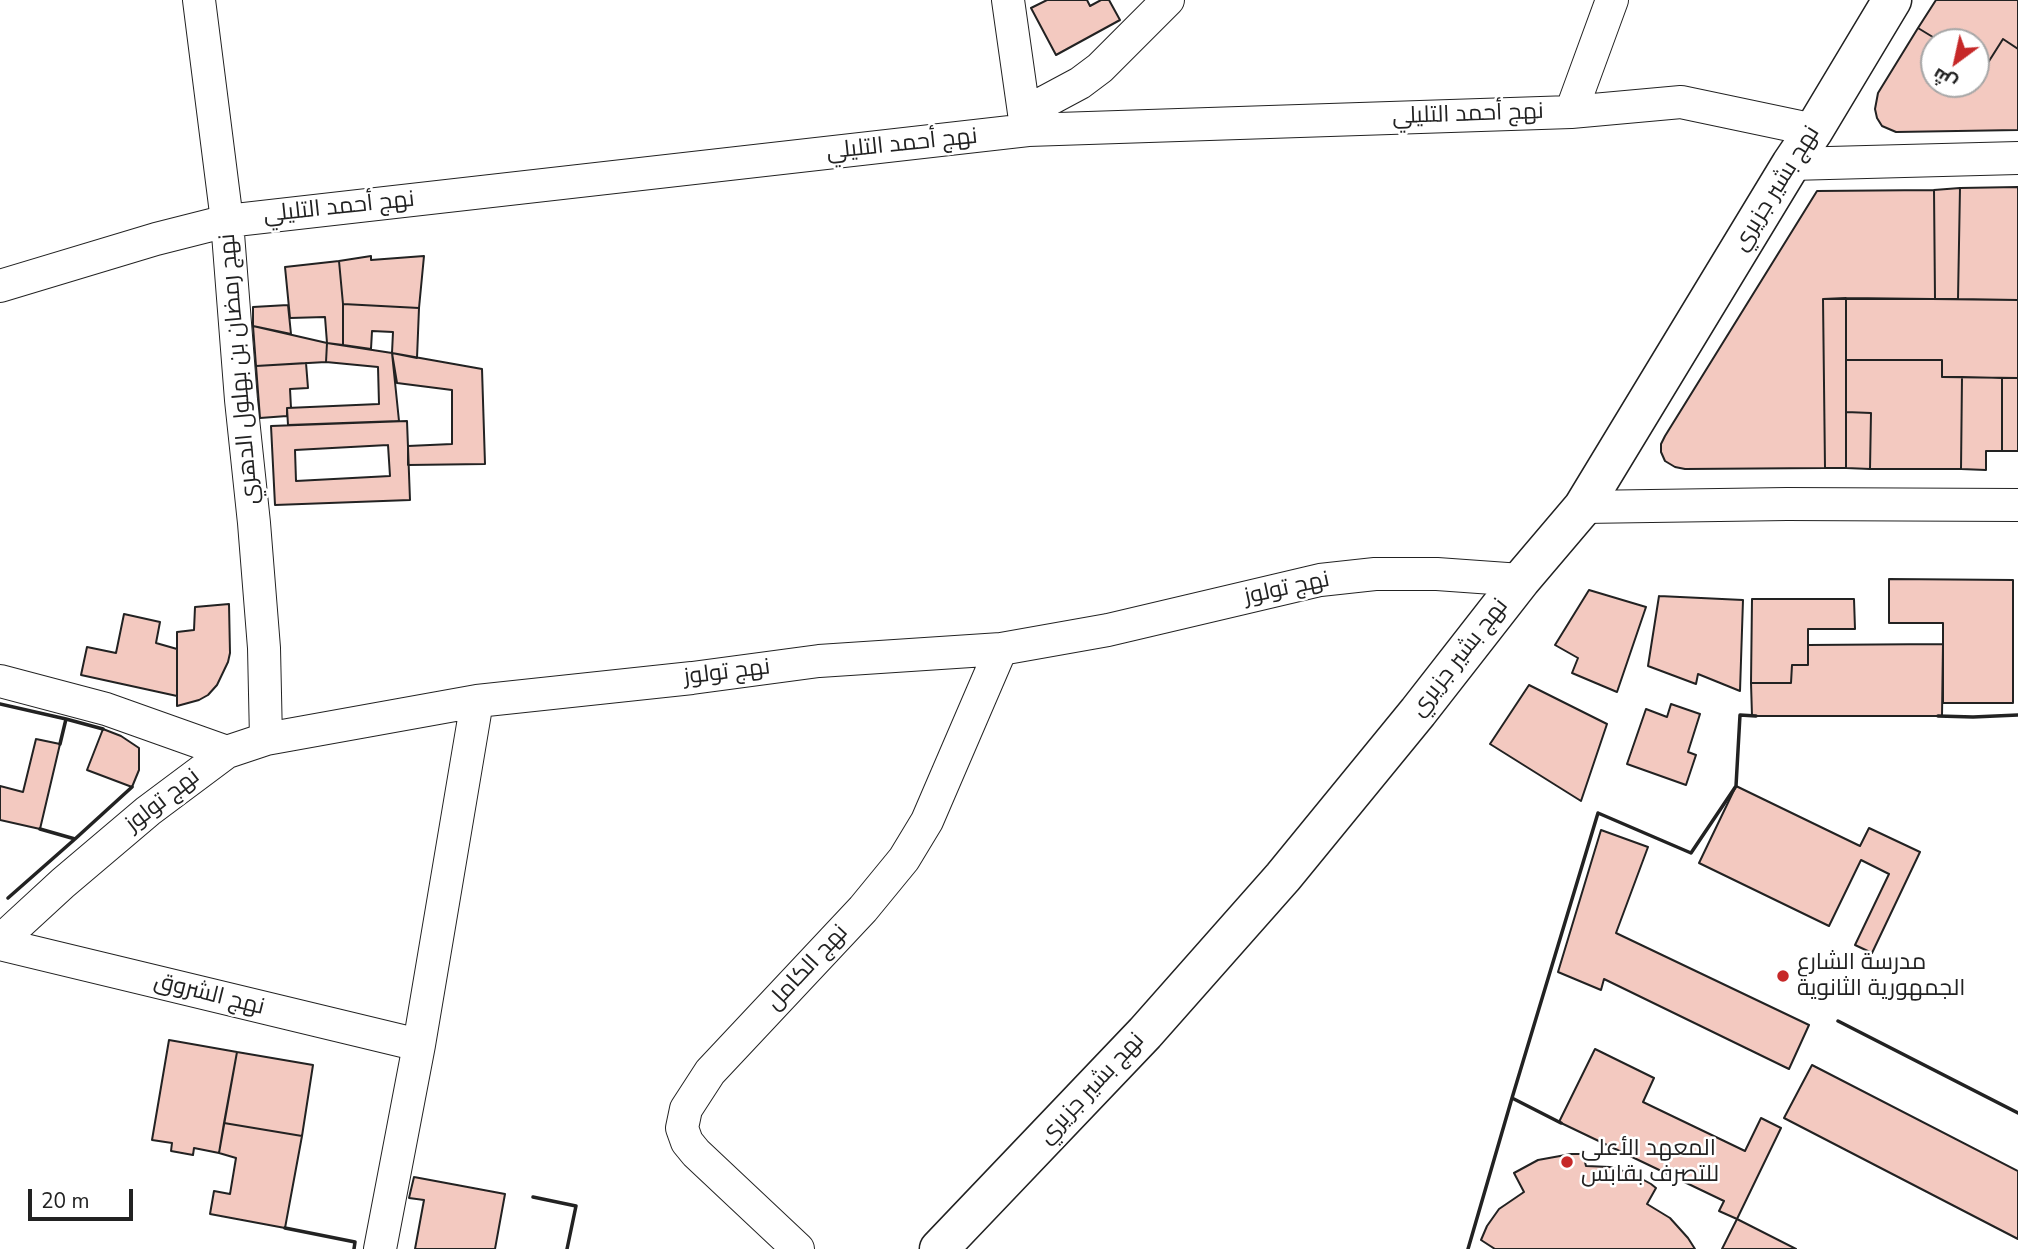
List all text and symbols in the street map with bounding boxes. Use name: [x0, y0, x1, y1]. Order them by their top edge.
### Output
north arrow: [1920, 28, 1990, 98]
text: ش: [1927, 61, 1962, 96]
street label: نهج أحمد التليلي: [1392, 99, 1544, 131]
street label: نهج بشير جزيري: [1728, 121, 1826, 257]
street label: نهج أحمد التليلي: [825, 123, 979, 167]
street label: نهج أحمد التليلي: [262, 186, 416, 230]
street label: نهج رمضان بن بهلول الدهري: [214, 232, 266, 506]
street label: نهج تولوز: [1242, 566, 1332, 612]
street label: نهج بشير جزيري: [1405, 593, 1515, 723]
street label: نهج تولوز: [682, 654, 772, 692]
street label: نهج تولوز: [120, 763, 206, 839]
street label: نهج الكامل: [761, 919, 855, 1017]
place label: مدرسة الشارع الجمهورية الثانوية: [1797, 949, 1966, 1003]
street label: نهج الشروق: [151, 968, 267, 1022]
marker: مدرسة الشارع الجمهورية الثانوية: [1775, 968, 1791, 984]
street label: نهج بشير جزيري: [1033, 1028, 1151, 1150]
place label: المعهد الأعلى للتصرف بقابس: [1581, 1135, 1719, 1189]
marker: المعهد الأعلى للتصرف بقابس: [1559, 1154, 1575, 1170]
scale bar: [32, 1176, 136, 1220]
text: 20 m: [41, 1187, 90, 1215]

